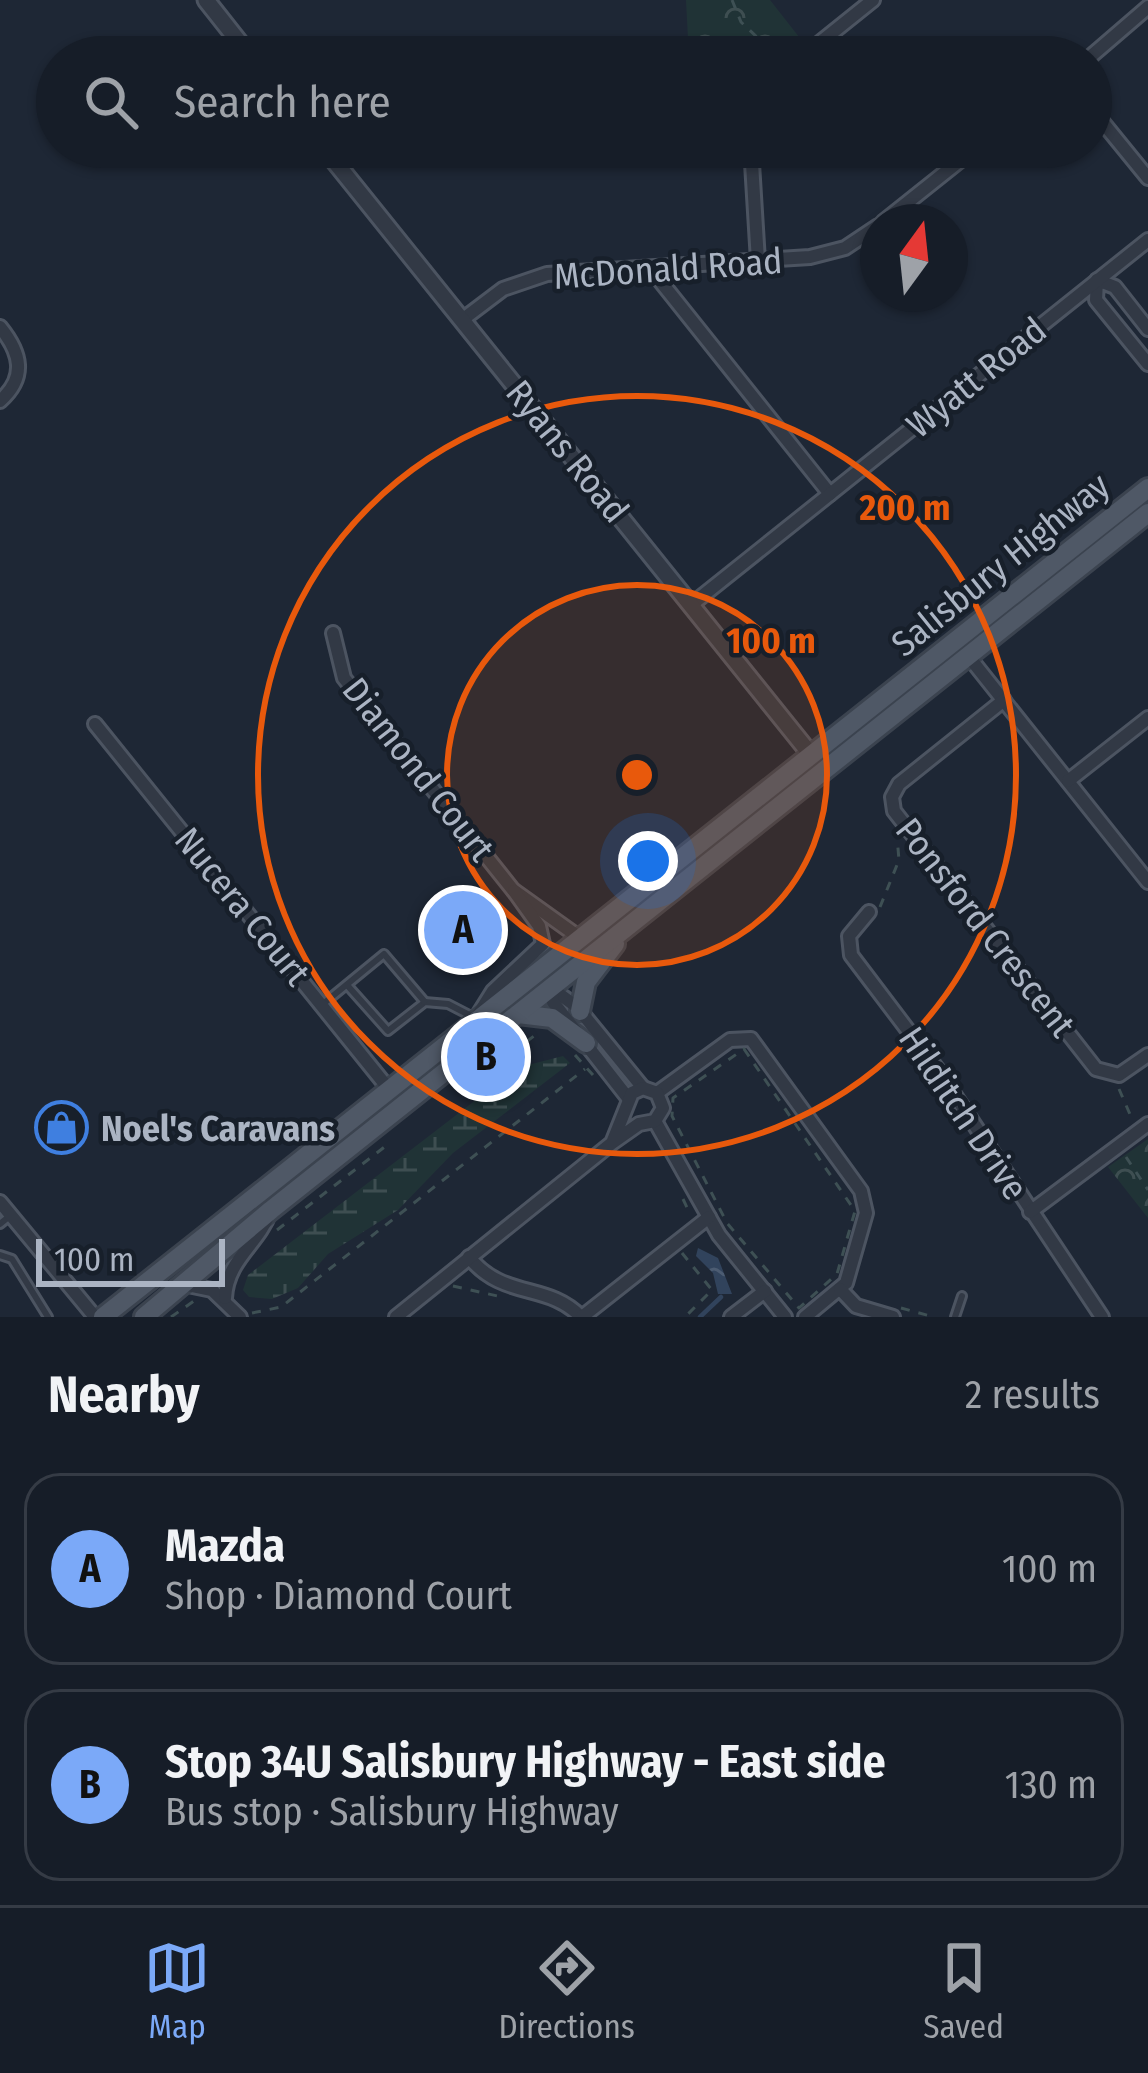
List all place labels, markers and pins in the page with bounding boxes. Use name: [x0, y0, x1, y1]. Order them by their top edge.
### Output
centre of rings: [616, 754, 658, 796]
pin: A: [424, 885, 502, 975]
pin: B: [447, 1012, 525, 1102]
shop icon: Noel's Caravans: [34, 1100, 90, 1156]
place label: Noel's Caravans: [101, 1107, 335, 1151]

